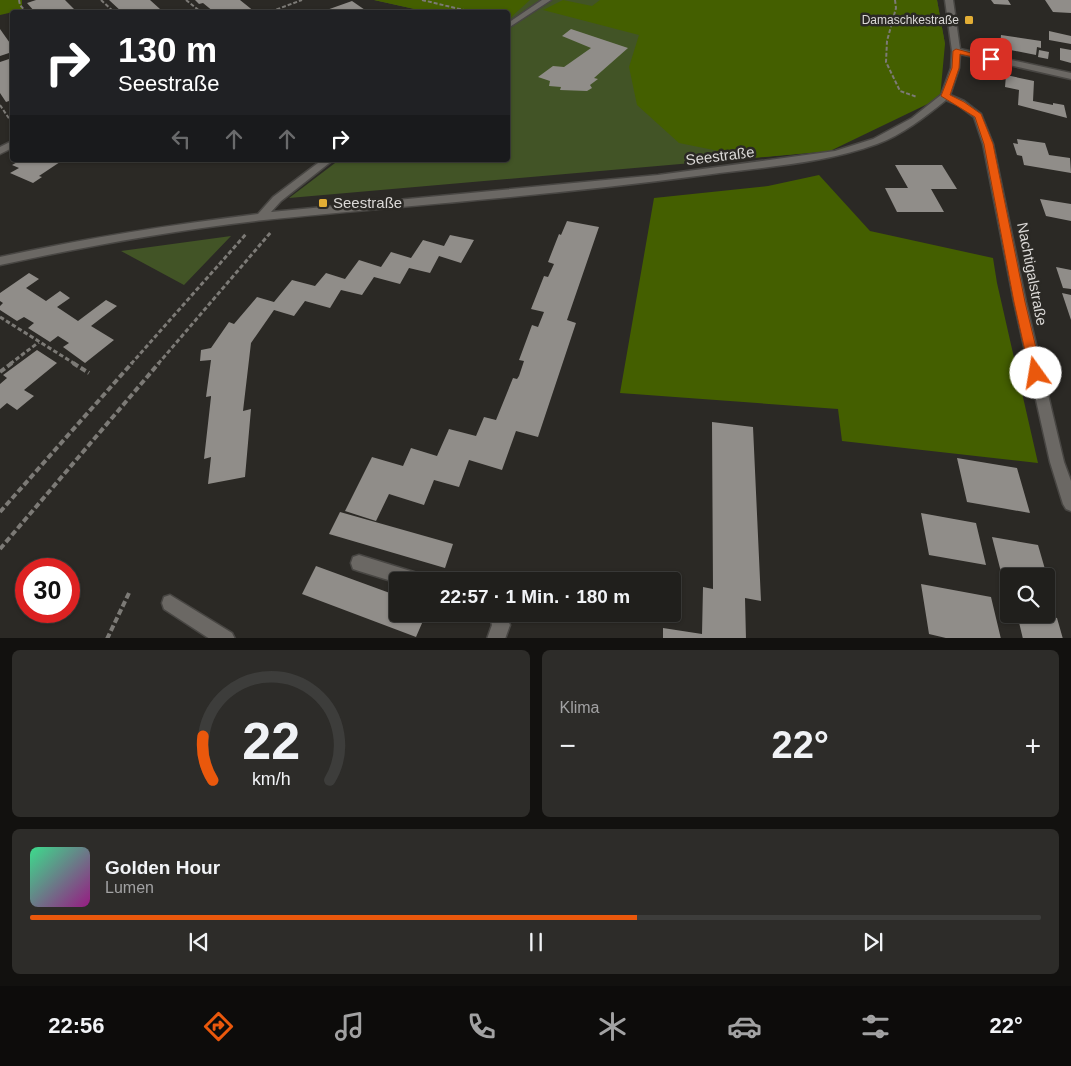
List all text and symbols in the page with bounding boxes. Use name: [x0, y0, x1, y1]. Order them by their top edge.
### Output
place label: Damaschkestraße: [862, 13, 959, 27]
marker: Damaschkestraße: [963, 14, 975, 26]
icon: right: [35, 30, 100, 95]
text: 130 m: [118, 30, 217, 69]
pin: [970, 38, 1012, 80]
icon: arrive: [977, 45, 1005, 73]
text: Seestraße: [118, 71, 220, 96]
icon: left: [167, 125, 195, 153]
icon: ahead: [220, 125, 248, 153]
icon: ahead: [273, 125, 301, 153]
icon: right: [326, 125, 354, 153]
street label: Seestraße: [685, 143, 755, 168]
place label: Seestraße: [333, 194, 402, 211]
marker: Seestraße: [317, 197, 329, 209]
street label: Nachtigalstraße: [1014, 221, 1051, 327]
position arrow: [1009, 346, 1061, 398]
speed limit sign: 30: [15, 558, 80, 623]
map controls: [1000, 568, 1055, 623]
button: search: [1000, 568, 1055, 623]
text: 22:57 · 1 Min. · 180 m: [440, 586, 630, 607]
text: Klima: [560, 699, 600, 716]
text: 22: [242, 712, 300, 770]
text: 22°: [772, 724, 829, 766]
text: −: [560, 730, 576, 761]
text: +: [1025, 730, 1041, 761]
text: km/h: [251, 769, 290, 789]
text: Golden Hour: [105, 857, 220, 878]
text: Lumen: [105, 879, 154, 896]
icon: previous: [185, 928, 213, 956]
icon: pause: [522, 928, 550, 956]
icon: next: [859, 928, 887, 956]
icon: directions: [201, 1009, 236, 1044]
icon: music: [332, 1009, 367, 1044]
icon: phone: [464, 1009, 499, 1044]
icon: climate: [595, 1009, 630, 1044]
icon: car: [727, 1009, 762, 1044]
icon: filters: [858, 1009, 893, 1044]
text: 22:56: [48, 1013, 104, 1038]
text: 22°: [989, 1013, 1023, 1038]

